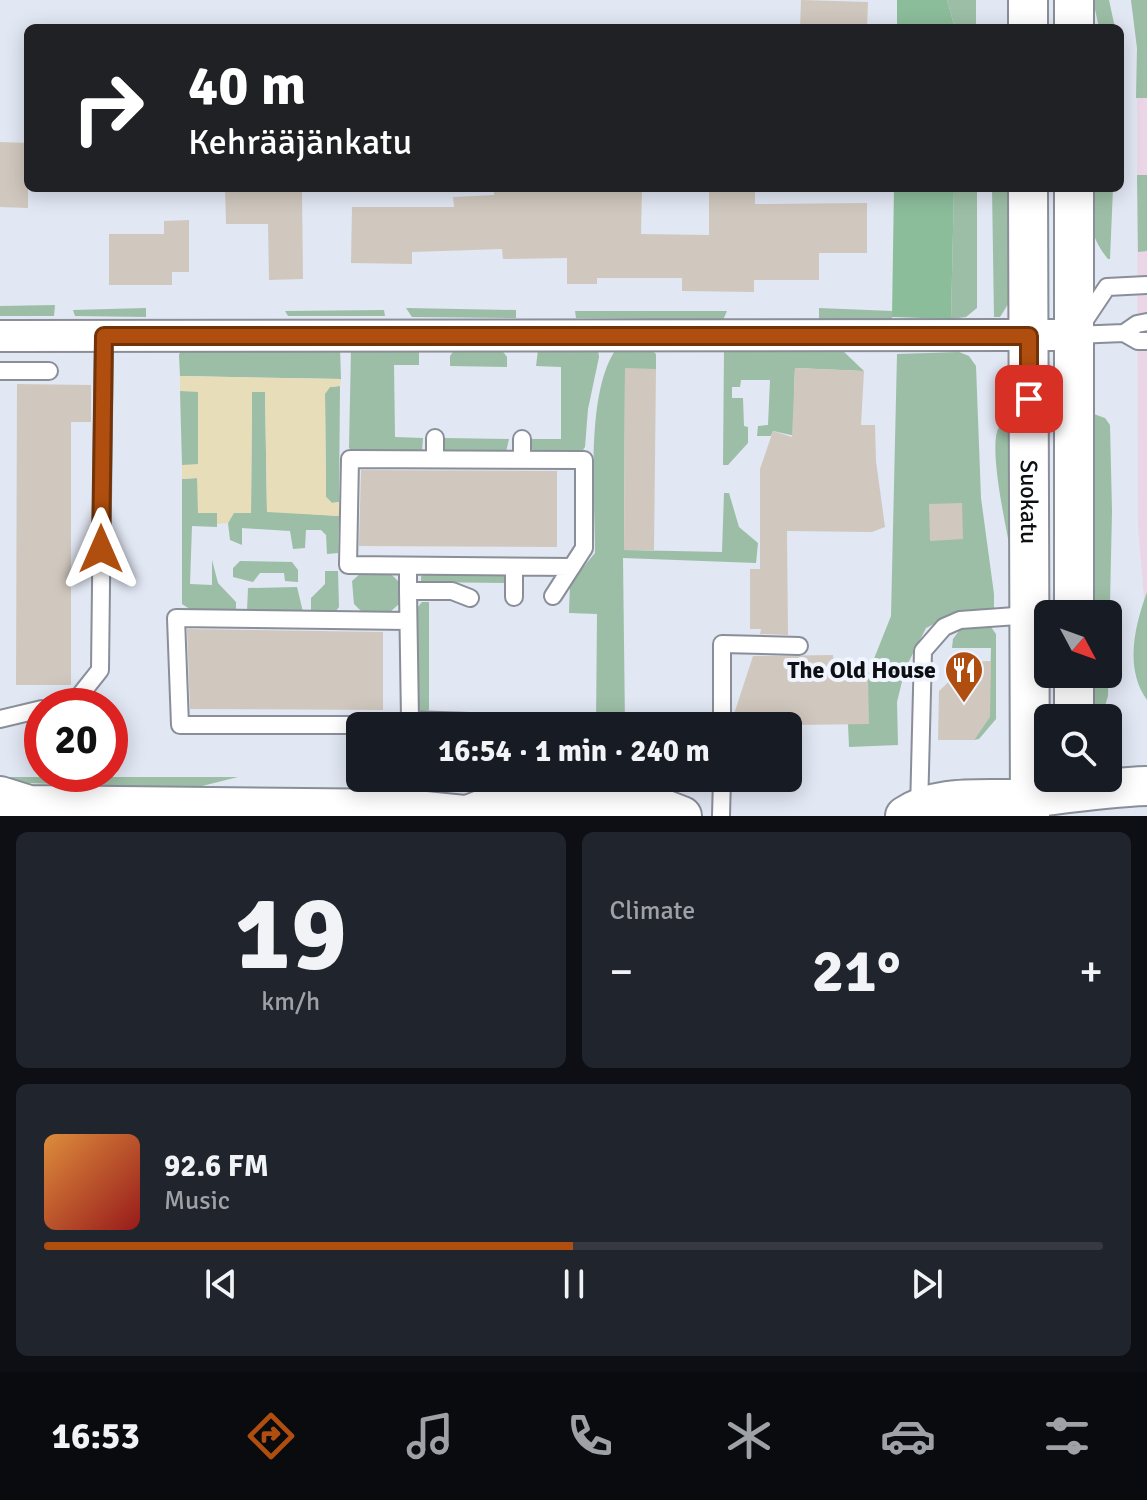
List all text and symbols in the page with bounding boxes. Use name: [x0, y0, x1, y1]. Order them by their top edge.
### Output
text: 40 m: [188, 51, 306, 120]
icon: right: [56, 56, 160, 160]
text: Kehrääjänkatu: [188, 120, 412, 165]
pin: [995, 365, 1063, 433]
icon: arrive: [1007, 377, 1051, 421]
street label: Suokatu: [1014, 460, 1044, 544]
position arrow: [59, 507, 143, 591]
north arrow: [1034, 600, 1122, 688]
map controls: [1034, 600, 1122, 792]
restaurant icon: The Old House: [943, 649, 985, 704]
place label: The Old House: [787, 655, 936, 685]
speed limit sign: 20: [24, 688, 128, 792]
button: search: [1034, 704, 1122, 792]
text: 16:54 · 1 min · 240 m: [438, 733, 710, 770]
text: 19: [235, 870, 347, 998]
text: Climate: [610, 895, 695, 927]
text: 21°: [812, 935, 901, 1009]
text: −: [610, 945, 633, 999]
text: +: [1079, 945, 1103, 999]
text: km/h: [261, 986, 320, 1018]
text: 92.6 FM: [164, 1148, 269, 1185]
text: Music: [164, 1185, 230, 1217]
icon: previous: [199, 1262, 243, 1306]
icon: pause: [552, 1262, 596, 1306]
icon: next: [905, 1262, 949, 1306]
icon: directions: [243, 1408, 299, 1464]
icon: music: [402, 1408, 458, 1464]
icon: phone: [562, 1408, 618, 1464]
icon: climate: [721, 1408, 777, 1464]
icon: car: [880, 1408, 936, 1464]
icon: filters: [1039, 1408, 1095, 1464]
text: 16:53: [52, 1414, 140, 1459]

